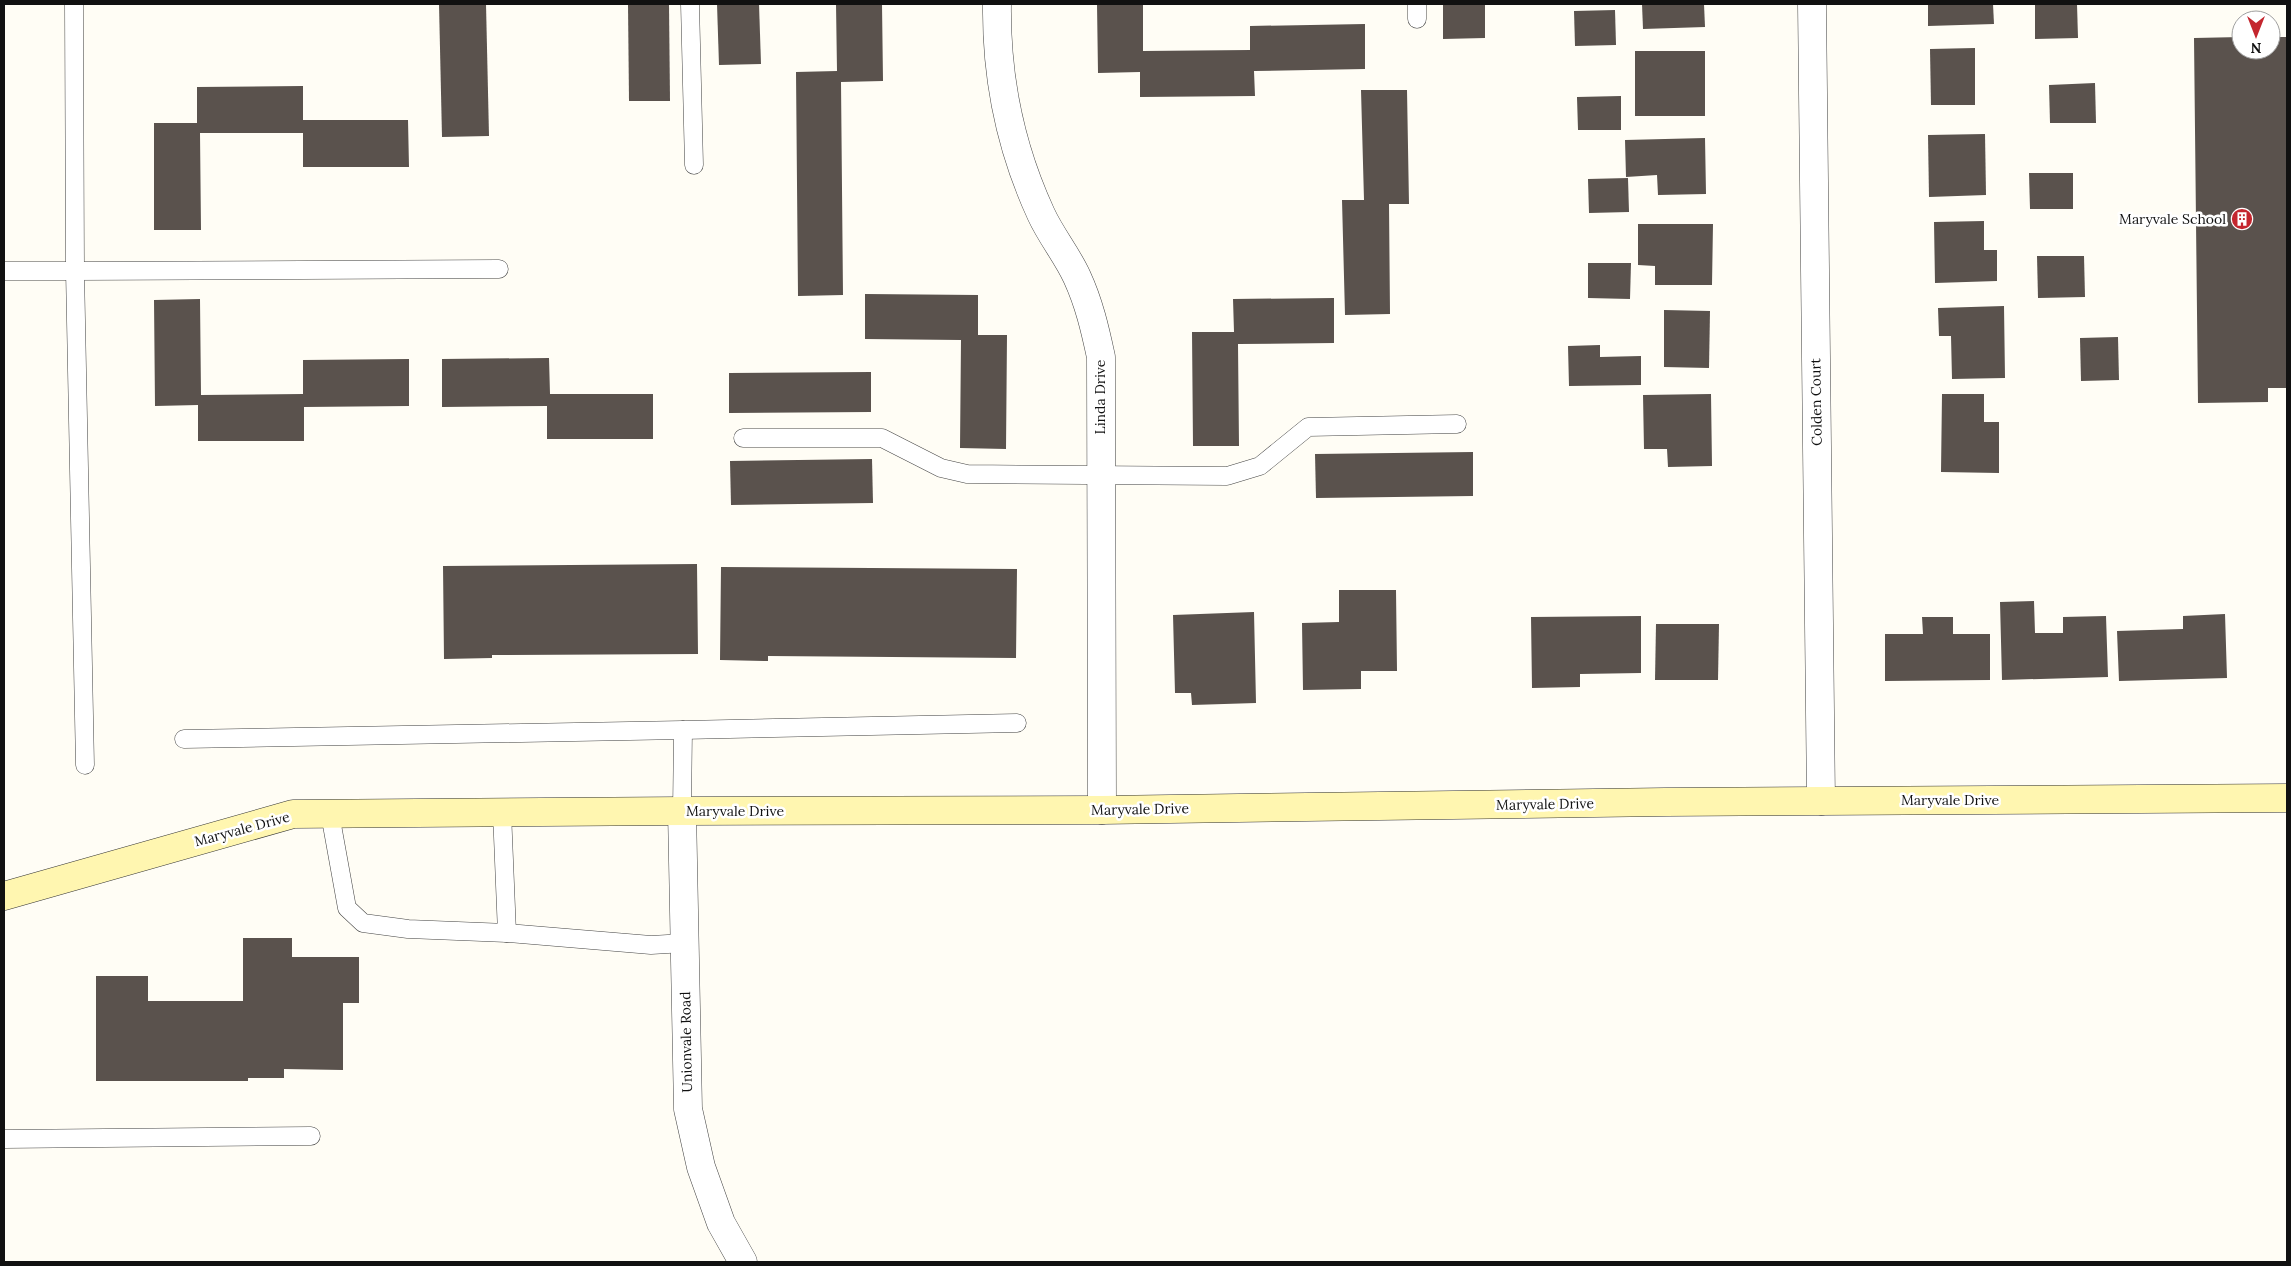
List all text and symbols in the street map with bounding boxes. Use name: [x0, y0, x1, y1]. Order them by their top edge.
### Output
north arrow: [2231, 10, 2281, 60]
text: N: [2250, 39, 2261, 57]
building icon: Maryvale School: [2230, 207, 2254, 231]
place label: Maryvale School: [2119, 210, 2226, 228]
street label: Colden Court: [1806, 357, 1826, 446]
street label: Linda Drive: [1091, 359, 1109, 434]
street label: Maryvale Drive: [1901, 791, 1999, 809]
street label: Maryvale Drive: [1496, 794, 1595, 814]
street label: Maryvale Drive: [1091, 799, 1190, 819]
street label: Maryvale Drive: [686, 802, 784, 820]
street label: Maryvale Drive: [192, 808, 292, 850]
street label: Unionvale Road: [676, 991, 696, 1093]

